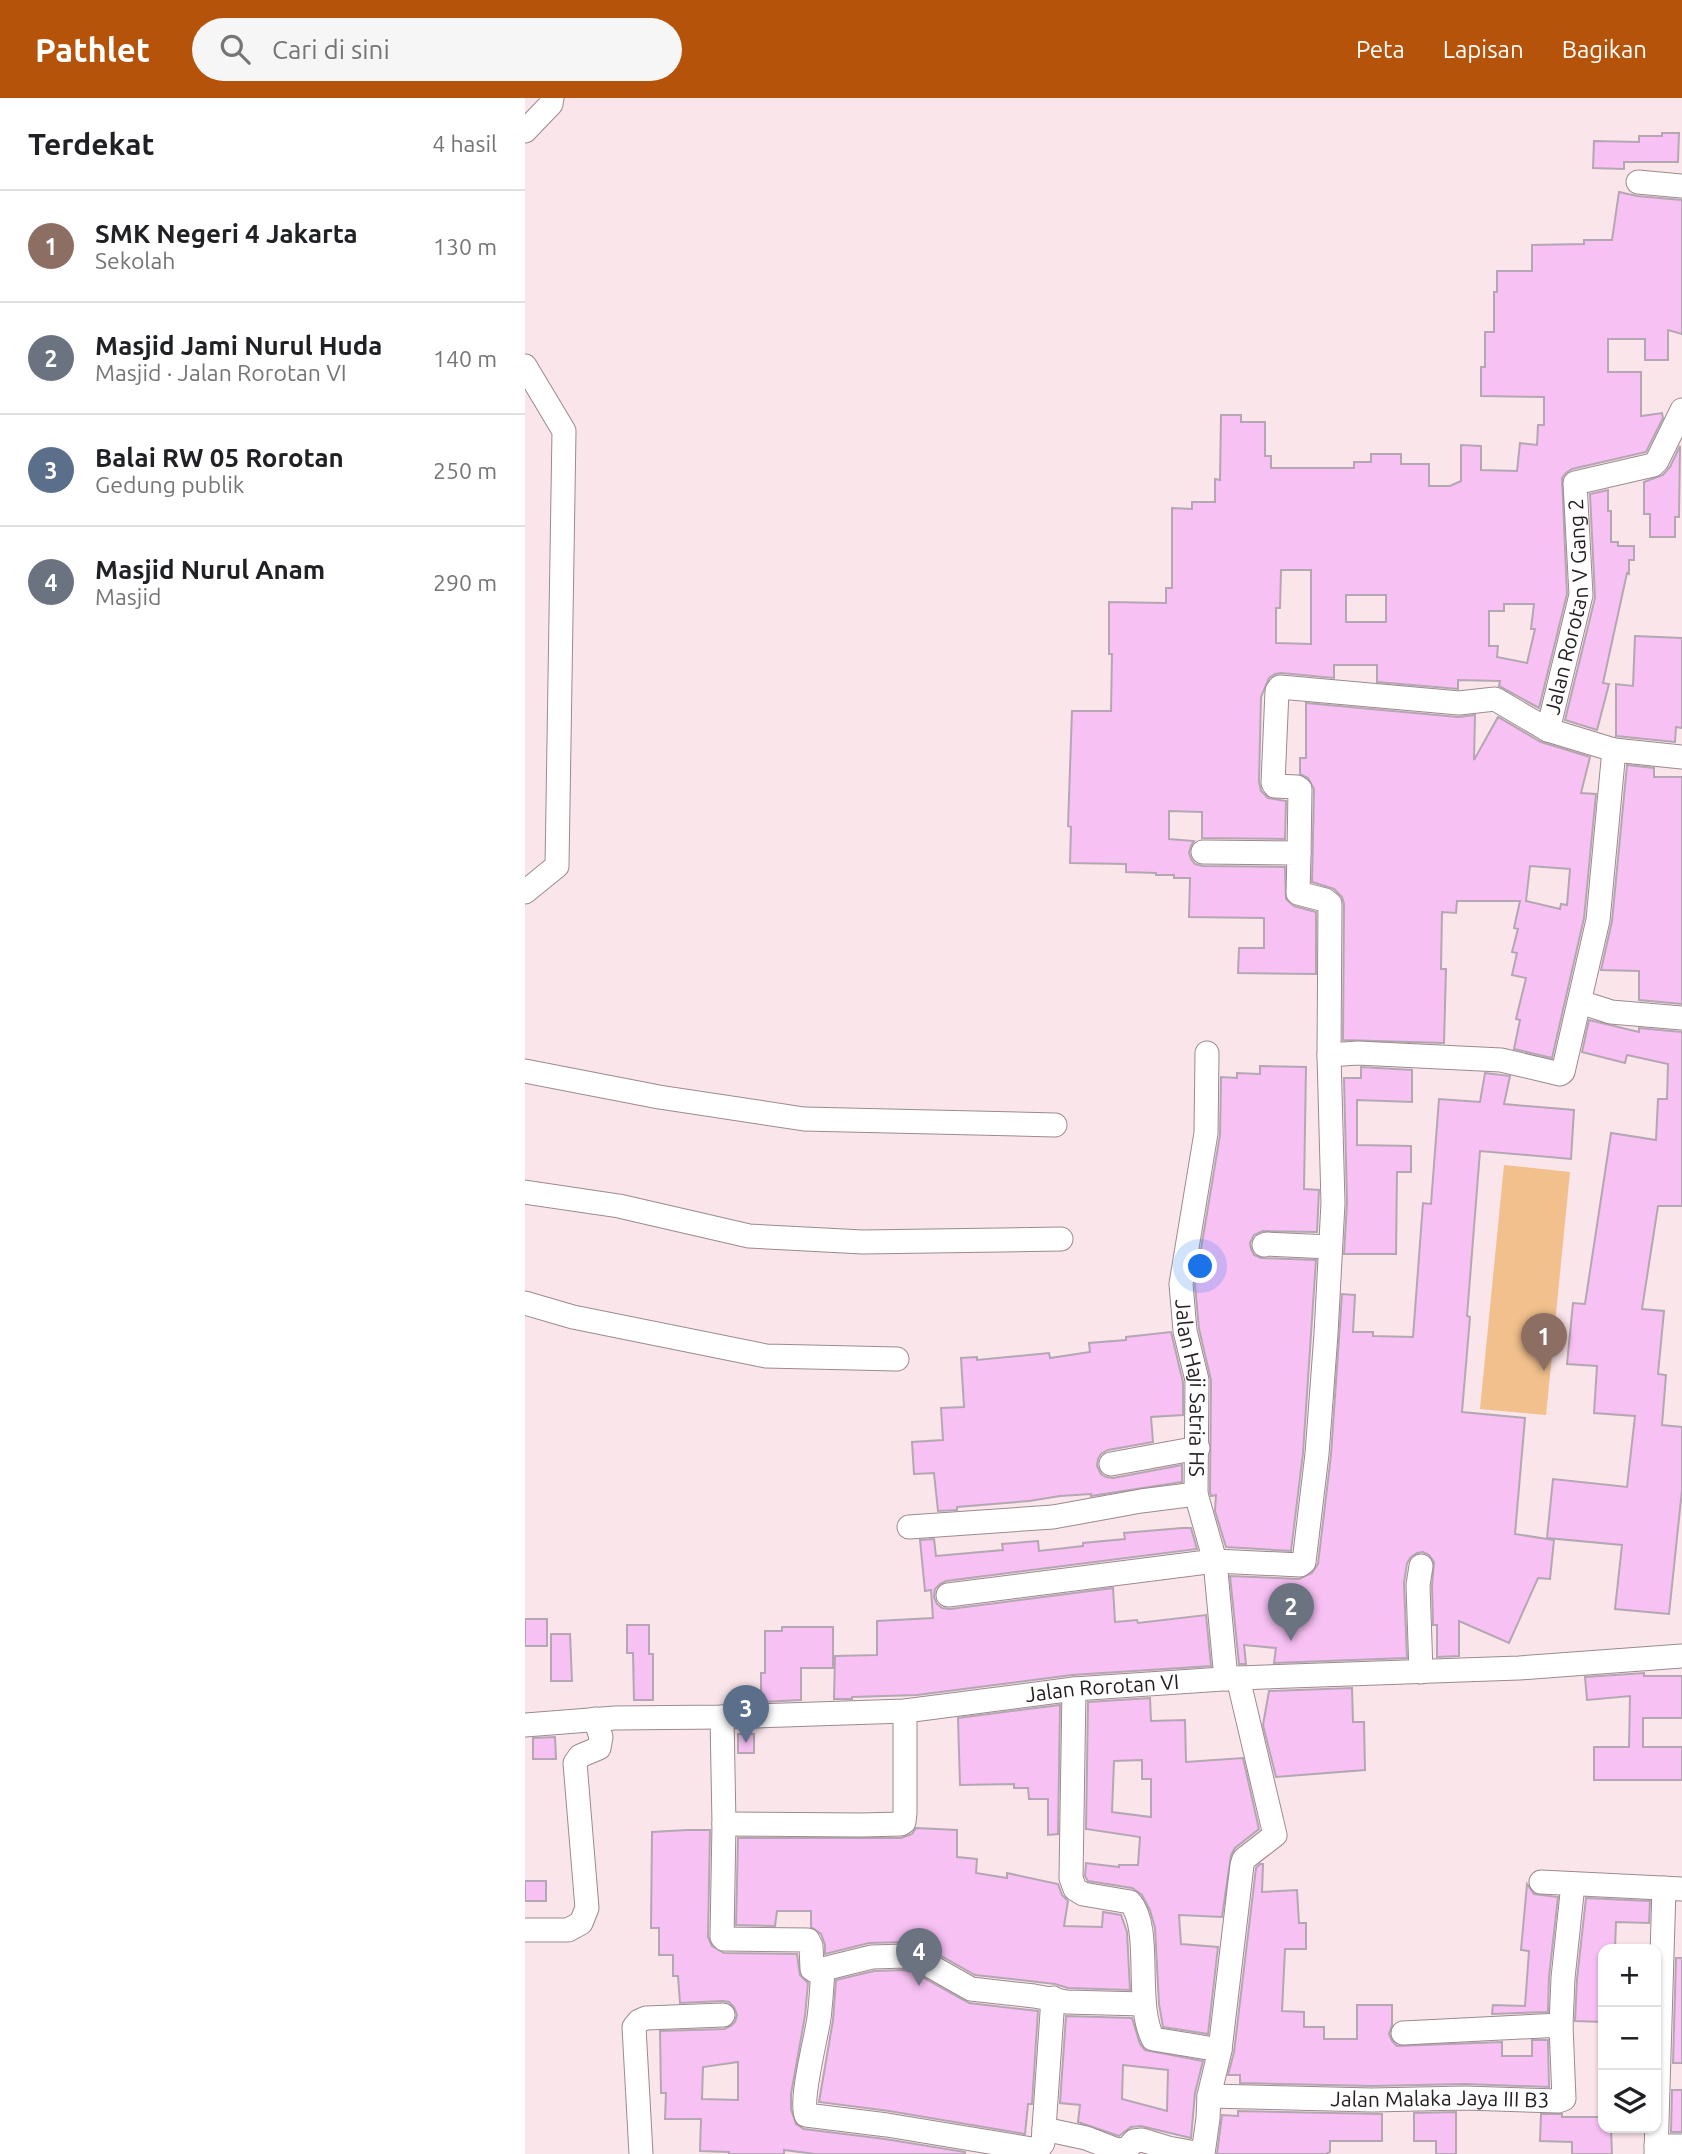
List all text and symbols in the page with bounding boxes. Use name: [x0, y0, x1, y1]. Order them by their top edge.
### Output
search box: [192, 18, 682, 81]
icon: search: [216, 30, 254, 68]
text: Pathlet: [35, 31, 150, 68]
text: Cari di sini: [272, 35, 390, 64]
text: Peta: [1356, 36, 1405, 63]
text: Lapisan: [1443, 36, 1524, 63]
text: Bagikan: [1562, 36, 1647, 63]
text: Terdekat: [28, 127, 154, 161]
text: 4 hasil: [432, 131, 497, 156]
text: SMK Negeri 4 Jakarta: [95, 219, 358, 248]
text: 1: [45, 234, 57, 259]
text: 130 m: [433, 234, 497, 259]
text: Sekolah: [95, 248, 175, 273]
text: Masjid Jami Nurul Huda: [95, 331, 382, 360]
text: 2: [45, 346, 57, 371]
text: 140 m: [433, 346, 497, 371]
text: Masjid · Jalan Rorotan VI: [95, 360, 347, 385]
text: Balai RW 05 Rorotan: [95, 443, 344, 472]
text: 3: [45, 458, 57, 483]
text: 250 m: [433, 458, 497, 483]
text: Gedung publik: [95, 472, 244, 497]
street label: Jalan Rorotan V Gang 2: [1539, 498, 1592, 717]
text: Masjid Nurul Anam: [95, 555, 325, 584]
text: 4: [45, 570, 57, 595]
text: 290 m: [433, 570, 497, 595]
text: Masjid: [95, 584, 161, 609]
your location: [1183, 1249, 1217, 1283]
street label: Jalan Haji Satria HS: [1171, 1298, 1210, 1477]
pin: 1: [1521, 1313, 1567, 1371]
pin: 2: [1268, 1583, 1314, 1641]
street label: Jalan Rorotan VI: [1024, 1669, 1180, 1706]
pin: 3: [723, 1685, 769, 1743]
pin: 4: [896, 1928, 942, 1986]
map controls: [1598, 1944, 1661, 2133]
button: +: [1598, 1944, 1661, 2007]
button: −: [1598, 2007, 1661, 2070]
button: layers: [1598, 2070, 1661, 2133]
street label: Jalan Malaka Jaya III B3: [1330, 2085, 1550, 2112]

